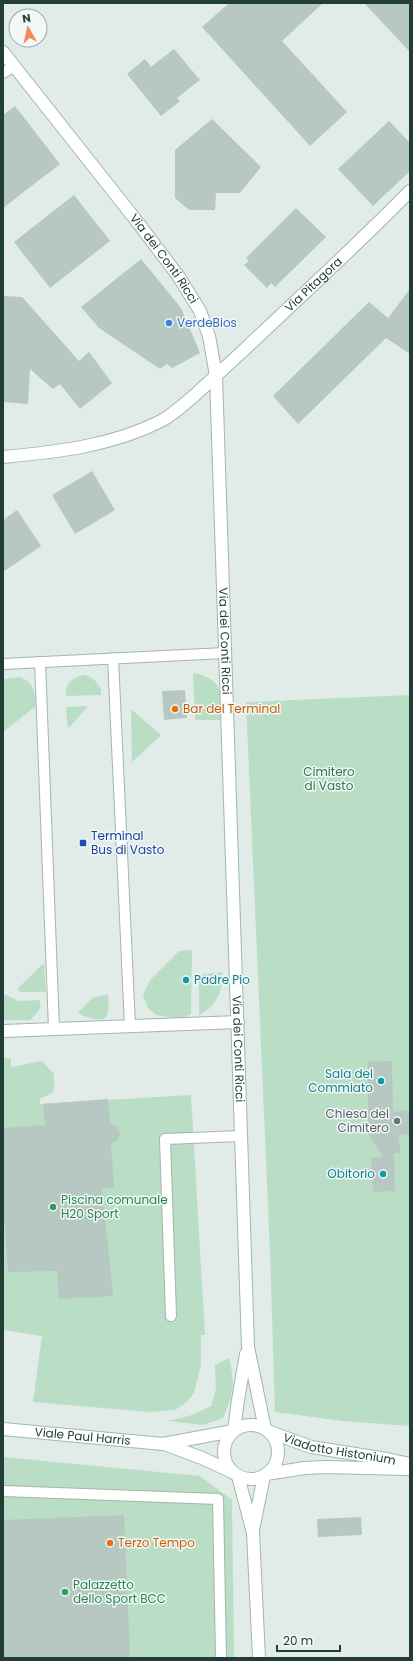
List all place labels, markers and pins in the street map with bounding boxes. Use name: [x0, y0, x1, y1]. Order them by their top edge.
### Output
place label: VerdeBios: [177, 314, 237, 331]
marker: VerdeBios: [164, 318, 174, 328]
place label: Bar del Terminal: [183, 700, 280, 717]
marker: Bar del Terminal: [170, 704, 180, 714]
place label: Terminal Bus di Vasto: [91, 827, 165, 858]
marker: Terminal Bus di Vasto: [78, 838, 88, 848]
place label: Padre Pio: [194, 971, 250, 988]
marker: Padre Pio: [181, 975, 191, 985]
place label: Sala del Commiato: [308, 1065, 373, 1096]
marker: Sala del Commiato: [376, 1076, 386, 1086]
place label: Chiesa del Cimitero: [326, 1105, 389, 1136]
marker: Chiesa del Cimitero: [392, 1116, 402, 1126]
place label: Obitorio: [327, 1165, 375, 1182]
marker: Obitorio: [378, 1169, 388, 1179]
place label: Piscina comunale H20 Sport: [61, 1191, 168, 1222]
marker: Piscina comunale H20 Sport: [48, 1202, 58, 1212]
place label: Terzo Tempo: [118, 1534, 195, 1551]
marker: Terzo Tempo: [105, 1538, 115, 1548]
place label: Palazzetto dello Sport BCC: [73, 1576, 166, 1607]
marker: Palazzetto dello Sport BCC: [60, 1587, 70, 1597]

